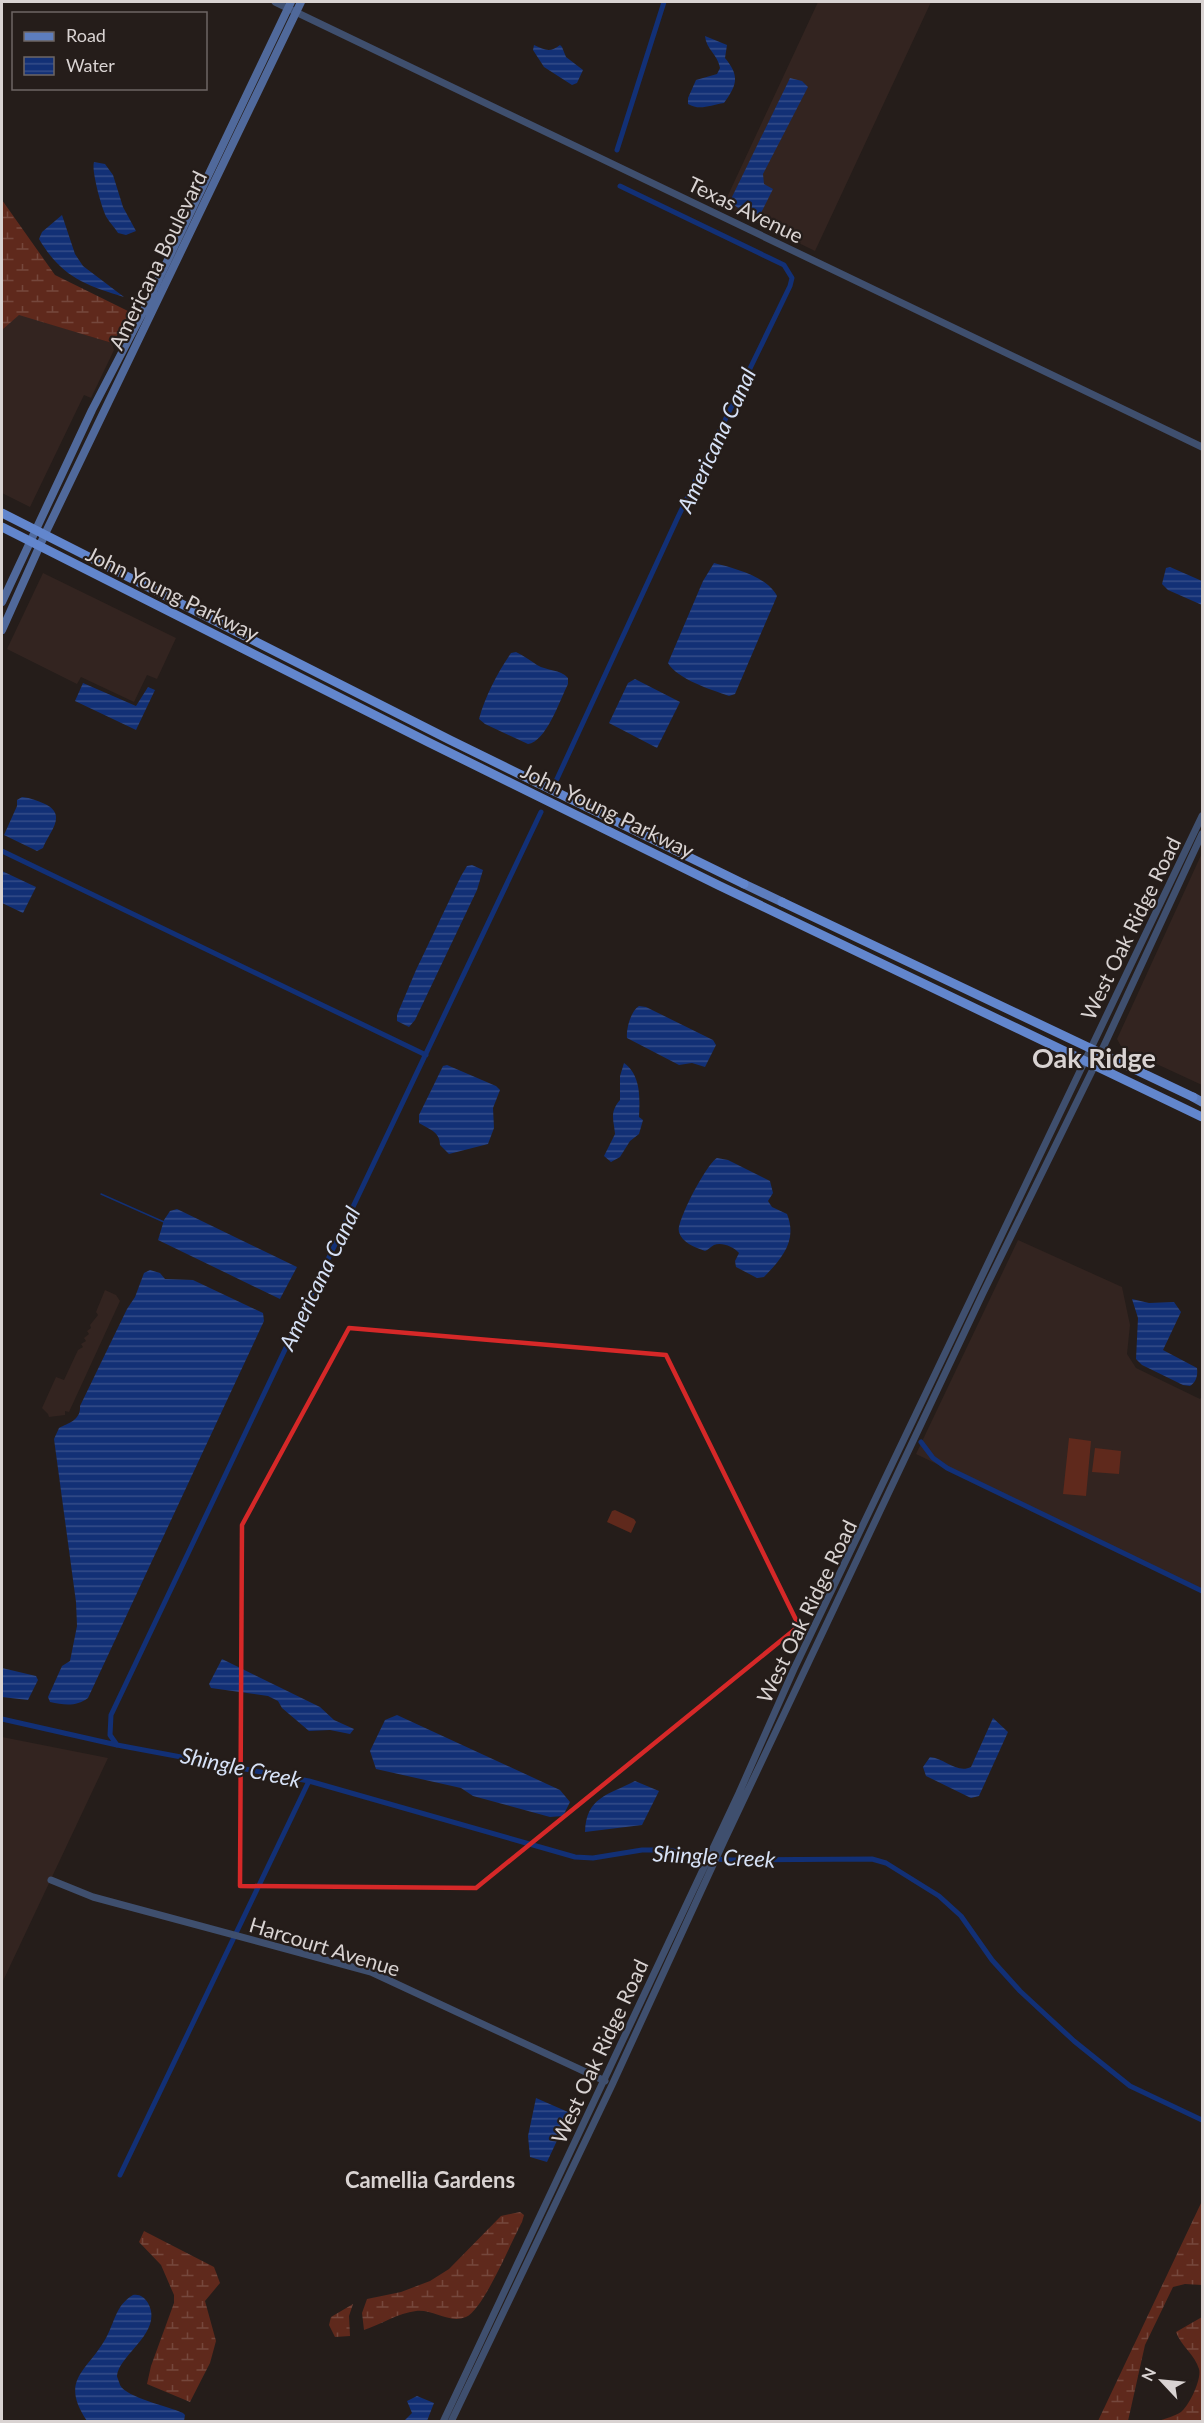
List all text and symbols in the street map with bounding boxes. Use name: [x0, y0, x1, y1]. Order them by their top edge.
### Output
legend: [12, 12, 207, 90]
text: Road: [66, 24, 106, 46]
text: Water: [66, 54, 115, 76]
street label: Americana Boulevard: [103, 166, 211, 354]
street label: Texas Avenue: [684, 170, 808, 248]
water label: Americana Canal: [670, 364, 761, 517]
street label: John Young Parkway: [82, 540, 264, 646]
street label: John Young Parkway: [517, 757, 699, 863]
street label: West Oak Ridge Road: [1075, 833, 1185, 1023]
district label: Oak Ridge: [1032, 1041, 1156, 1074]
water label: Americana Canal: [272, 1202, 365, 1355]
street label: West Oak Ridge Road: [751, 1516, 861, 1706]
water label: Shingle Creek: [178, 1741, 304, 1793]
water label: Shingle Creek: [652, 1839, 777, 1873]
street label: Harcourt Avenue: [247, 1911, 403, 1981]
street label: West Oak Ridge Road: [545, 1955, 653, 2147]
district label: Camellia Gardens: [345, 2166, 515, 2193]
north arrow: [1132, 2351, 1192, 2411]
text: N: [1137, 2365, 1159, 2384]

